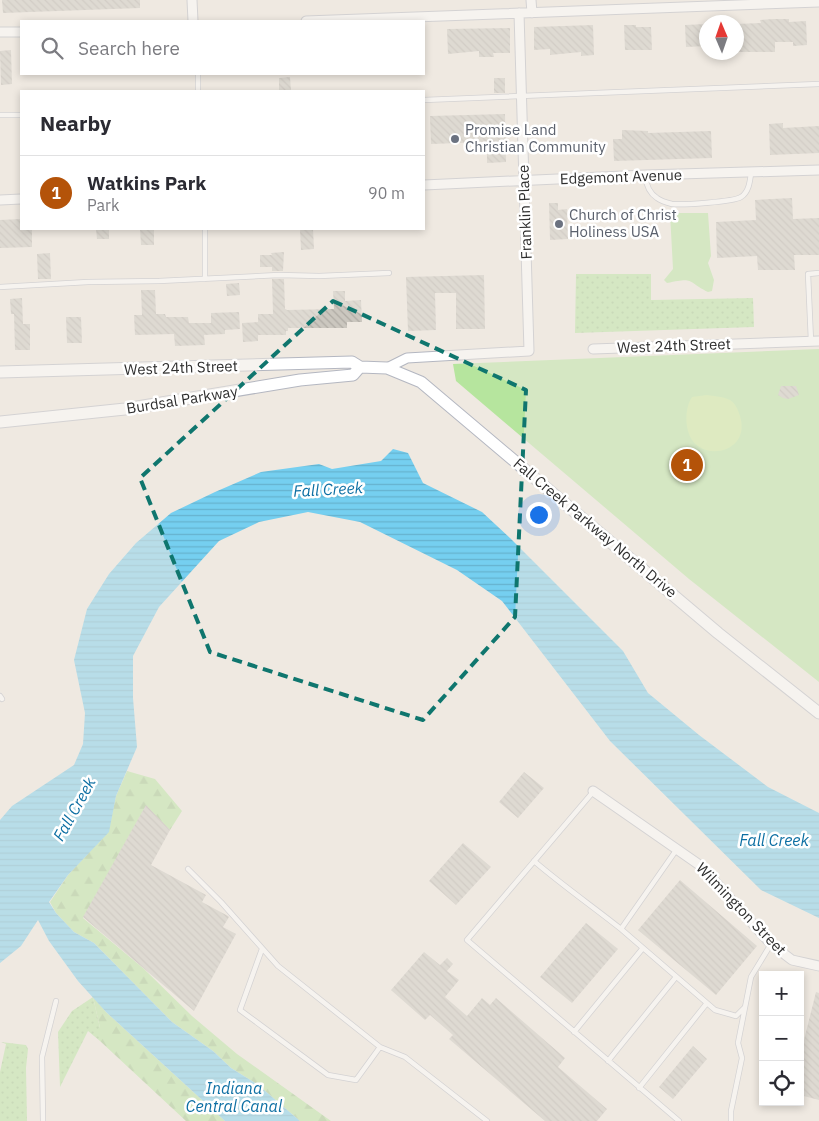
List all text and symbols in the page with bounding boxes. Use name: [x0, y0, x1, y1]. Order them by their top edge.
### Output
north arrow: [699, 15, 744, 60]
search box: [20, 20, 425, 75]
icon: search: [38, 34, 66, 62]
text: Search here: [78, 36, 180, 60]
text: Nearby: [40, 109, 111, 137]
place label: Promise Land Christian Community: [465, 120, 606, 156]
marker: Promise Land Christian Community: [449, 133, 461, 145]
street label: Franklin Place: [513, 164, 536, 260]
street label: Edgemont Avenue: [560, 165, 682, 188]
text: Watkins Park: [87, 171, 206, 195]
text: 1: [51, 183, 61, 203]
text: 90 m: [368, 183, 405, 203]
text: Park: [87, 195, 119, 215]
place label: Church of Christ Holiness USA: [569, 205, 677, 241]
marker: Church of Christ Holiness USA: [553, 218, 565, 230]
street label: West 24th Street: [617, 334, 731, 357]
street label: West 24th Street: [124, 356, 238, 379]
street label: Burdsal Parkway: [125, 381, 239, 418]
pin: 1: [671, 446, 703, 484]
street label: Fall Creek Parkway North Drive: [510, 454, 681, 602]
water label: Fall Creek: [293, 477, 364, 501]
your location: [526, 502, 552, 528]
water label: Fall Creek: [48, 773, 100, 844]
water label: Fall Creek: [739, 830, 810, 850]
street label: Wilmington Street: [692, 858, 790, 959]
map controls: [759, 971, 804, 1106]
button: +: [759, 971, 804, 1016]
button: −: [759, 1016, 804, 1061]
button: locate: [759, 1061, 804, 1106]
water label: Indiana Central Canal: [186, 1078, 283, 1116]

